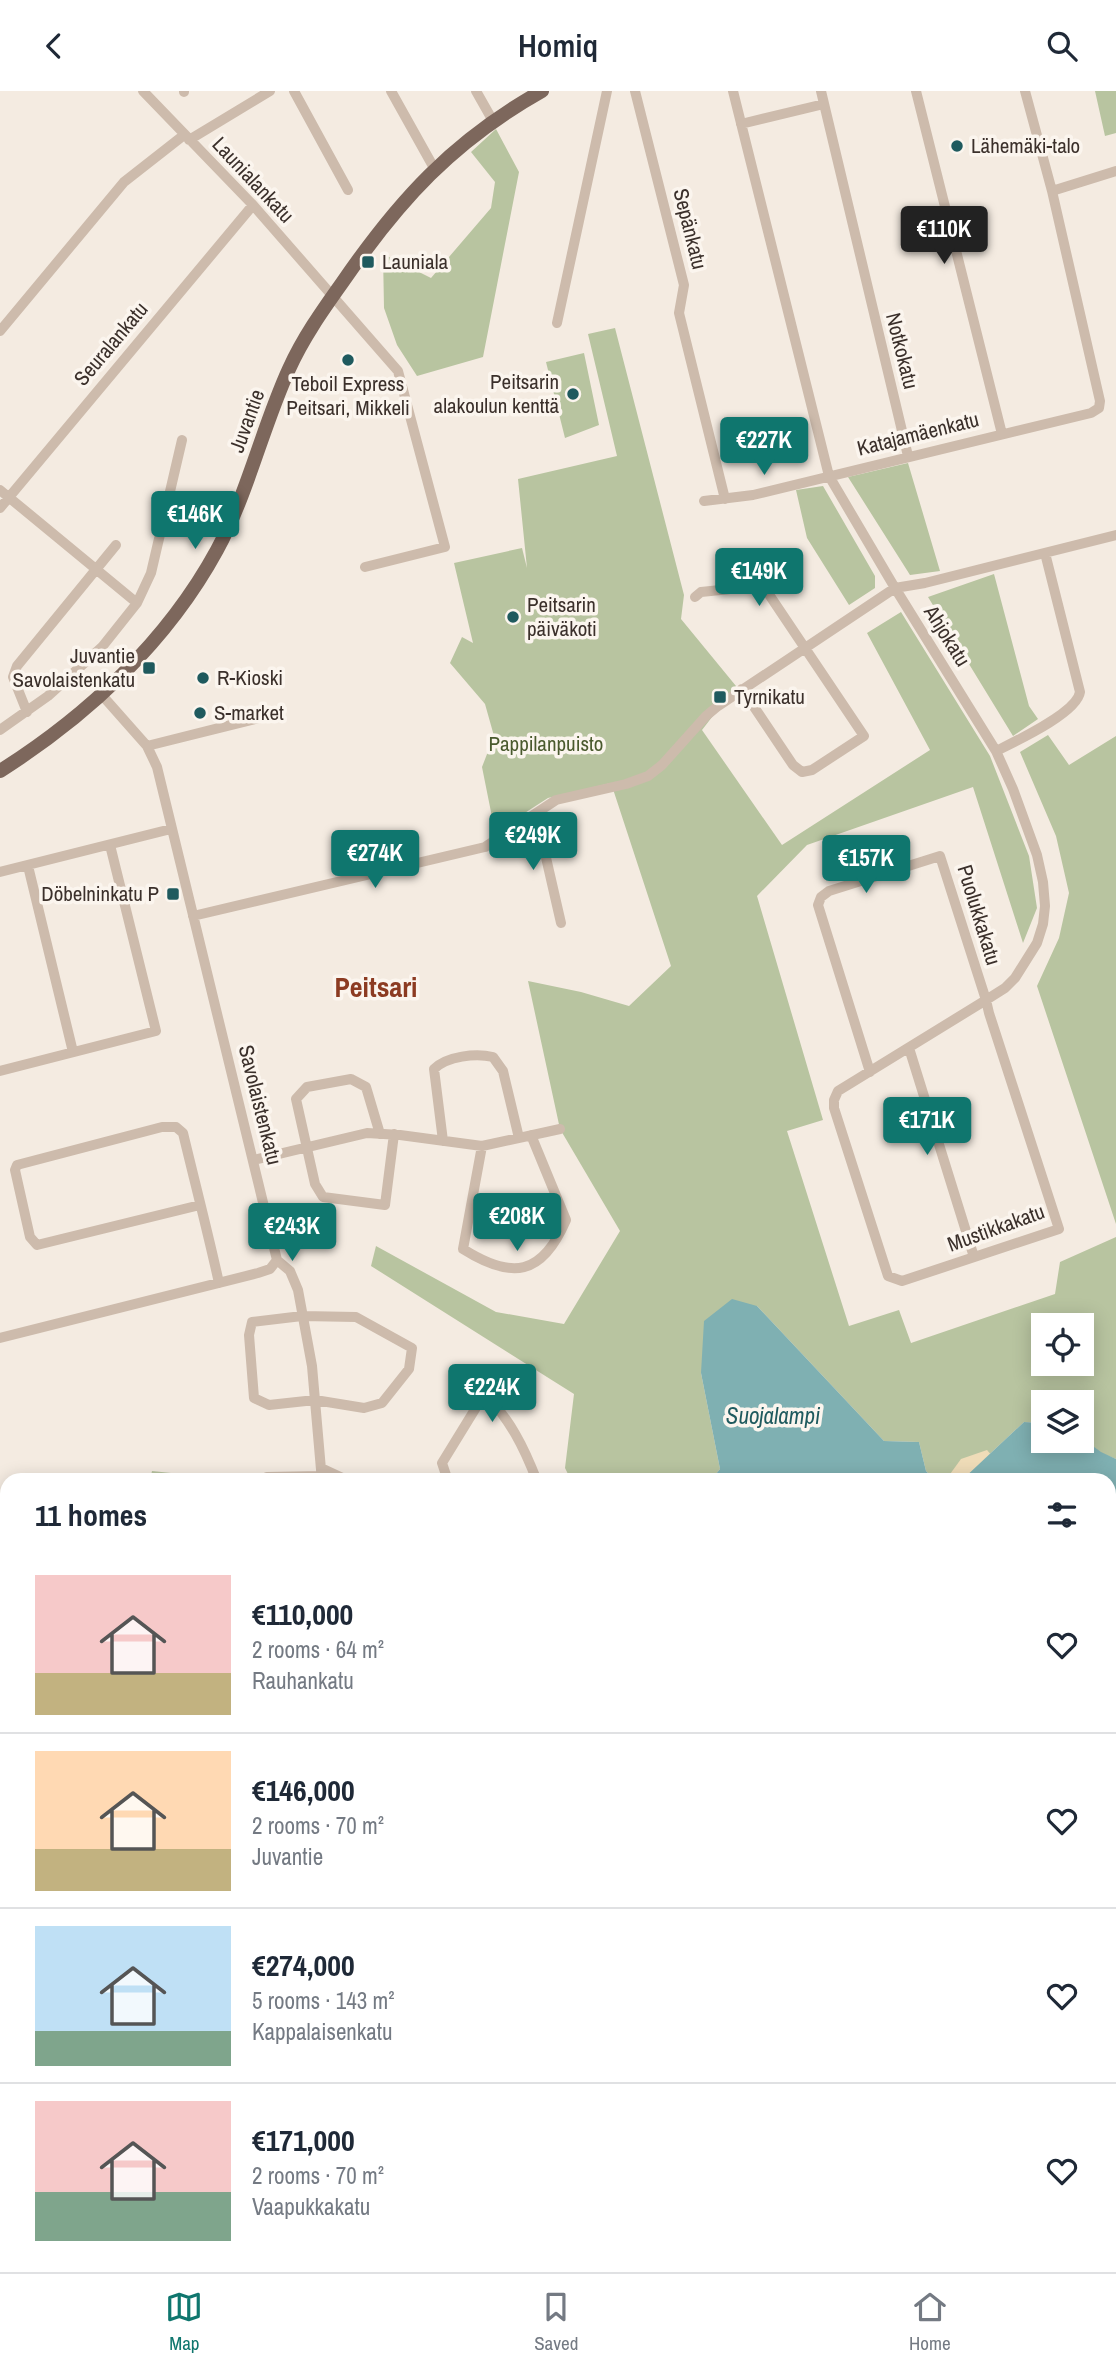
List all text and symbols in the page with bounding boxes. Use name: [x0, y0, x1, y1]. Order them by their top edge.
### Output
text: Homiq: [518, 24, 598, 67]
icon: back: [35, 27, 73, 65]
icon: search: [1043, 27, 1081, 65]
street label: Launialankatu: [206, 130, 301, 229]
place label: Lähemäki-talo: [971, 131, 1080, 160]
marker: Lähemäki-talo: [949, 138, 965, 154]
street label: Sepänkatu: [666, 185, 715, 272]
pin: €110K: [895, 207, 993, 266]
text: €110K: [917, 213, 971, 244]
place label: Launiala: [382, 247, 448, 276]
marker: Launiala: [360, 254, 376, 270]
street label: Seuralankatu: [67, 295, 154, 392]
street label: Notkokatu: [879, 310, 926, 392]
marker: Teboil Express Peitsari, Mikkeli: [340, 352, 356, 368]
place label: Peitsarin alakoulun kenttä: [434, 367, 559, 420]
place label: Teboil Express Peitsari, Mikkeli: [286, 369, 410, 422]
street label: Juvantie: [222, 385, 271, 456]
marker: Peitsarin alakoulun kenttä: [565, 386, 581, 402]
street label: Katajamäenkatu: [854, 404, 982, 463]
pin: €227K: [715, 417, 813, 477]
text: €227K: [736, 424, 792, 455]
pin: €146K: [146, 491, 244, 551]
text: €146K: [167, 498, 223, 529]
pin: €149K: [710, 549, 808, 608]
text: €149K: [731, 555, 787, 586]
place label: Peitsarin päiväkoti: [527, 590, 597, 643]
street label: Ahjokatu: [917, 599, 977, 672]
marker: Peitsarin päiväkoti: [505, 609, 521, 625]
place label: Juvantie Savolaistenkatu: [12, 641, 135, 694]
marker: Juvantie Savolaistenkatu: [141, 660, 157, 676]
place label: R-Kioski: [217, 663, 283, 692]
marker: R-Kioski: [195, 670, 211, 686]
place label: Tyrnikatu: [734, 682, 805, 711]
marker: Tyrnikatu: [712, 689, 728, 705]
place label: S-market: [214, 698, 284, 727]
marker: S-market: [192, 705, 208, 721]
park label: Pappilanpuisto: [489, 729, 603, 758]
pin: €249K: [484, 813, 582, 872]
text: €249K: [505, 819, 561, 850]
pin: €274K: [326, 831, 424, 890]
pin: €157K: [817, 835, 915, 895]
text: €274K: [347, 837, 403, 868]
text: €157K: [838, 842, 894, 873]
street label: Puolukkakatu: [950, 861, 1008, 969]
place label: Döbelninkatu P: [41, 879, 159, 908]
marker: Döbelninkatu P: [165, 886, 181, 902]
district label: Peitsari: [335, 968, 417, 1006]
street label: Savolaistenkatu: [232, 1042, 289, 1168]
pin: €171K: [878, 1097, 976, 1157]
text: €171K: [899, 1104, 955, 1135]
pin: €208K: [468, 1193, 566, 1253]
street label: Mustikkakatu: [943, 1197, 1048, 1259]
text: €208K: [489, 1200, 545, 1231]
pin: €243K: [243, 1203, 341, 1263]
text: €243K: [264, 1210, 320, 1241]
map controls: [1031, 1313, 1094, 1453]
button: locate: [1031, 1313, 1094, 1376]
pin: €224K: [443, 1365, 541, 1424]
text: €224K: [464, 1371, 520, 1402]
button: layers: [1031, 1390, 1094, 1453]
water label: Suojalampi: [726, 1400, 821, 1431]
text: 11 homes: [35, 1495, 147, 1535]
icon: filters: [1043, 1496, 1081, 1534]
text: €110,000: [252, 1594, 353, 1634]
icon: home: [91, 1603, 175, 1687]
icon: heart: [1043, 1626, 1081, 1664]
text: 2 rooms · 64 m²: [252, 1634, 384, 1665]
text: Rauhankatu: [252, 1665, 354, 1696]
text: €146,000: [252, 1770, 355, 1810]
icon: home: [91, 1779, 175, 1863]
icon: heart: [1043, 1802, 1081, 1840]
text: 2 rooms · 70 m²: [252, 1810, 384, 1841]
text: Juvantie: [252, 1841, 323, 1872]
text: €274,000: [252, 1945, 355, 1985]
icon: home: [91, 1954, 175, 2038]
icon: heart: [1043, 1977, 1081, 2015]
text: 5 rooms · 143 m²: [252, 1985, 395, 2016]
text: Kappalaisenkatu: [252, 2016, 393, 2047]
text: €171,000: [252, 2120, 355, 2160]
icon: home: [91, 2129, 175, 2213]
icon: heart: [1043, 2152, 1081, 2190]
text: 2 rooms · 70 m²: [252, 2160, 384, 2191]
text: Vaapukkakatu: [252, 2191, 370, 2222]
tab: Map: [165, 2288, 203, 2356]
tab: Saved: [534, 2288, 578, 2356]
tab: Home: [909, 2288, 951, 2356]

